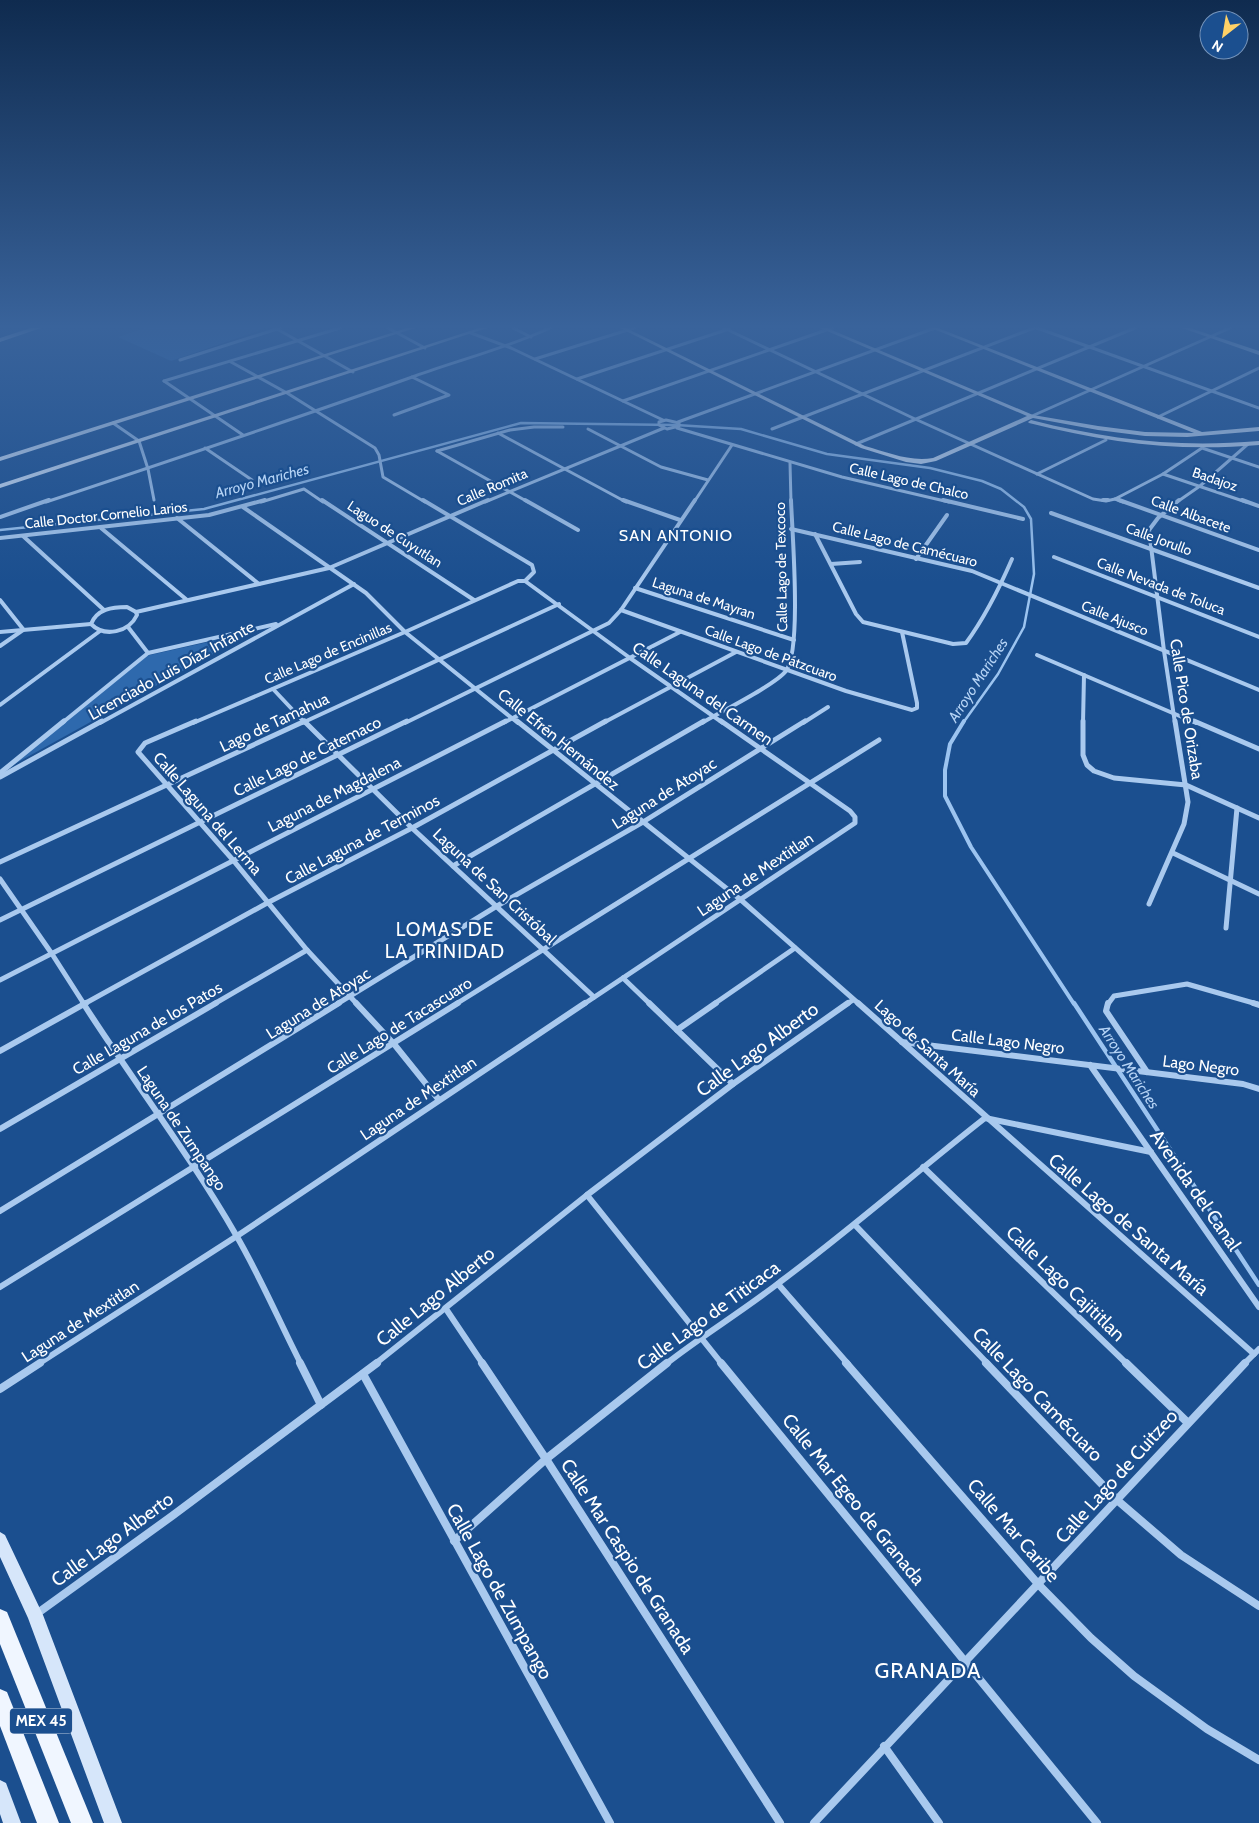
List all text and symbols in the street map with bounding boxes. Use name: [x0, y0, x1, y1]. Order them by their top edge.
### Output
north arrow: [1199, 10, 1249, 60]
text: N: [1208, 36, 1226, 56]
street label: Calle Lago de Chalco: [848, 459, 971, 504]
water label: Arroyo Mariches: [212, 460, 311, 502]
street label: Badajoz: [1190, 463, 1240, 495]
street label: Calle Romita: [454, 464, 530, 510]
street label: Calle Albacete: [1149, 491, 1233, 537]
street label: Calle Doctor Cornelio Larios: [24, 497, 188, 532]
street label: Laguo de Cuyutlan: [344, 497, 446, 572]
street label: Calle Lago de Texcoco: [771, 502, 791, 632]
street label: Calle Lago de Camécuaro: [831, 517, 980, 571]
street label: Calle Jorullo: [1123, 519, 1195, 559]
district label: SAN ANTONIO: [619, 526, 733, 545]
street label: Calle Nevada de Toluca: [1094, 553, 1228, 619]
street label: Laguna de Mayran: [650, 573, 758, 623]
street label: Calle Ajusco: [1079, 596, 1152, 640]
street label: Licenciado Luis Díaz Infante: [85, 617, 258, 724]
street label: Calle Lago de Encinillas: [262, 618, 395, 688]
street label: Calle Lago de Pátzcuaro: [702, 621, 840, 685]
water label: Arroyo Mariches: [944, 635, 1012, 726]
street label: Calle Laguna del Carmen: [629, 638, 777, 749]
street label: Calle Pico de Orizaba: [1166, 638, 1207, 781]
street label: Calle Efrén Hernández: [494, 685, 624, 795]
street label: Lago de Tamahua: [217, 689, 332, 756]
street label: Calle Lago de Catemaco: [230, 712, 384, 801]
street label: Calle Laguna del Lerma: [149, 748, 266, 879]
street label: Laguna de Magdalena: [265, 753, 404, 836]
street label: Laguna de Atoyac: [609, 754, 720, 833]
street label: Calle Laguna de Terminos: [282, 790, 443, 888]
street label: Laguna de San Cristóbal: [429, 824, 560, 949]
street label: Laguna de Mextitlan: [694, 828, 817, 920]
district label: LOMAS DE LA TRINIDAD: [385, 918, 505, 963]
street label: Laguna de Atoyac: [263, 964, 374, 1043]
street label: Calle Lago de Tacascuaro: [323, 973, 475, 1078]
street label: Calle Laguna de los Patos: [69, 978, 226, 1079]
street label: Lago de Santa María: [871, 996, 985, 1101]
street label: Calle Lago Alberto: [692, 997, 823, 1102]
water label: Arroyo Mariches: [1095, 1021, 1163, 1112]
street label: Calle Lago Negro: [950, 1025, 1066, 1058]
street label: Lago Negro: [1162, 1051, 1240, 1080]
street label: Laguna de Mextitlan: [357, 1052, 480, 1144]
street label: Laguna de Zumpango: [133, 1062, 230, 1194]
street label: Avenida del Canal: [1145, 1125, 1246, 1256]
street label: Calle Lago de Santa María: [1044, 1148, 1214, 1300]
street label: Calle Lago Cajititlan: [1001, 1221, 1130, 1346]
street label: Calle Lago Alberto: [371, 1242, 499, 1351]
street label: Calle Lago de Titicaca: [632, 1256, 784, 1375]
street label: Laguna de Mextitlan: [18, 1276, 143, 1366]
street label: Calle Lago Camécuaro: [968, 1322, 1108, 1466]
street label: Calle Lago de Cuitzeo: [1050, 1405, 1182, 1548]
street label: Calle Mar Egeo de Granada: [777, 1409, 930, 1590]
street label: Calle Mar Caspio de Granada: [556, 1454, 699, 1658]
street label: Calle Mar Caribe: [962, 1474, 1065, 1587]
street label: Calle Lago Alberto: [47, 1487, 178, 1592]
street label: Calle Lago de Zumpango: [442, 1499, 558, 1683]
district label: GRANADA: [875, 1657, 981, 1684]
road number: MEX 45: [10, 1708, 72, 1734]

